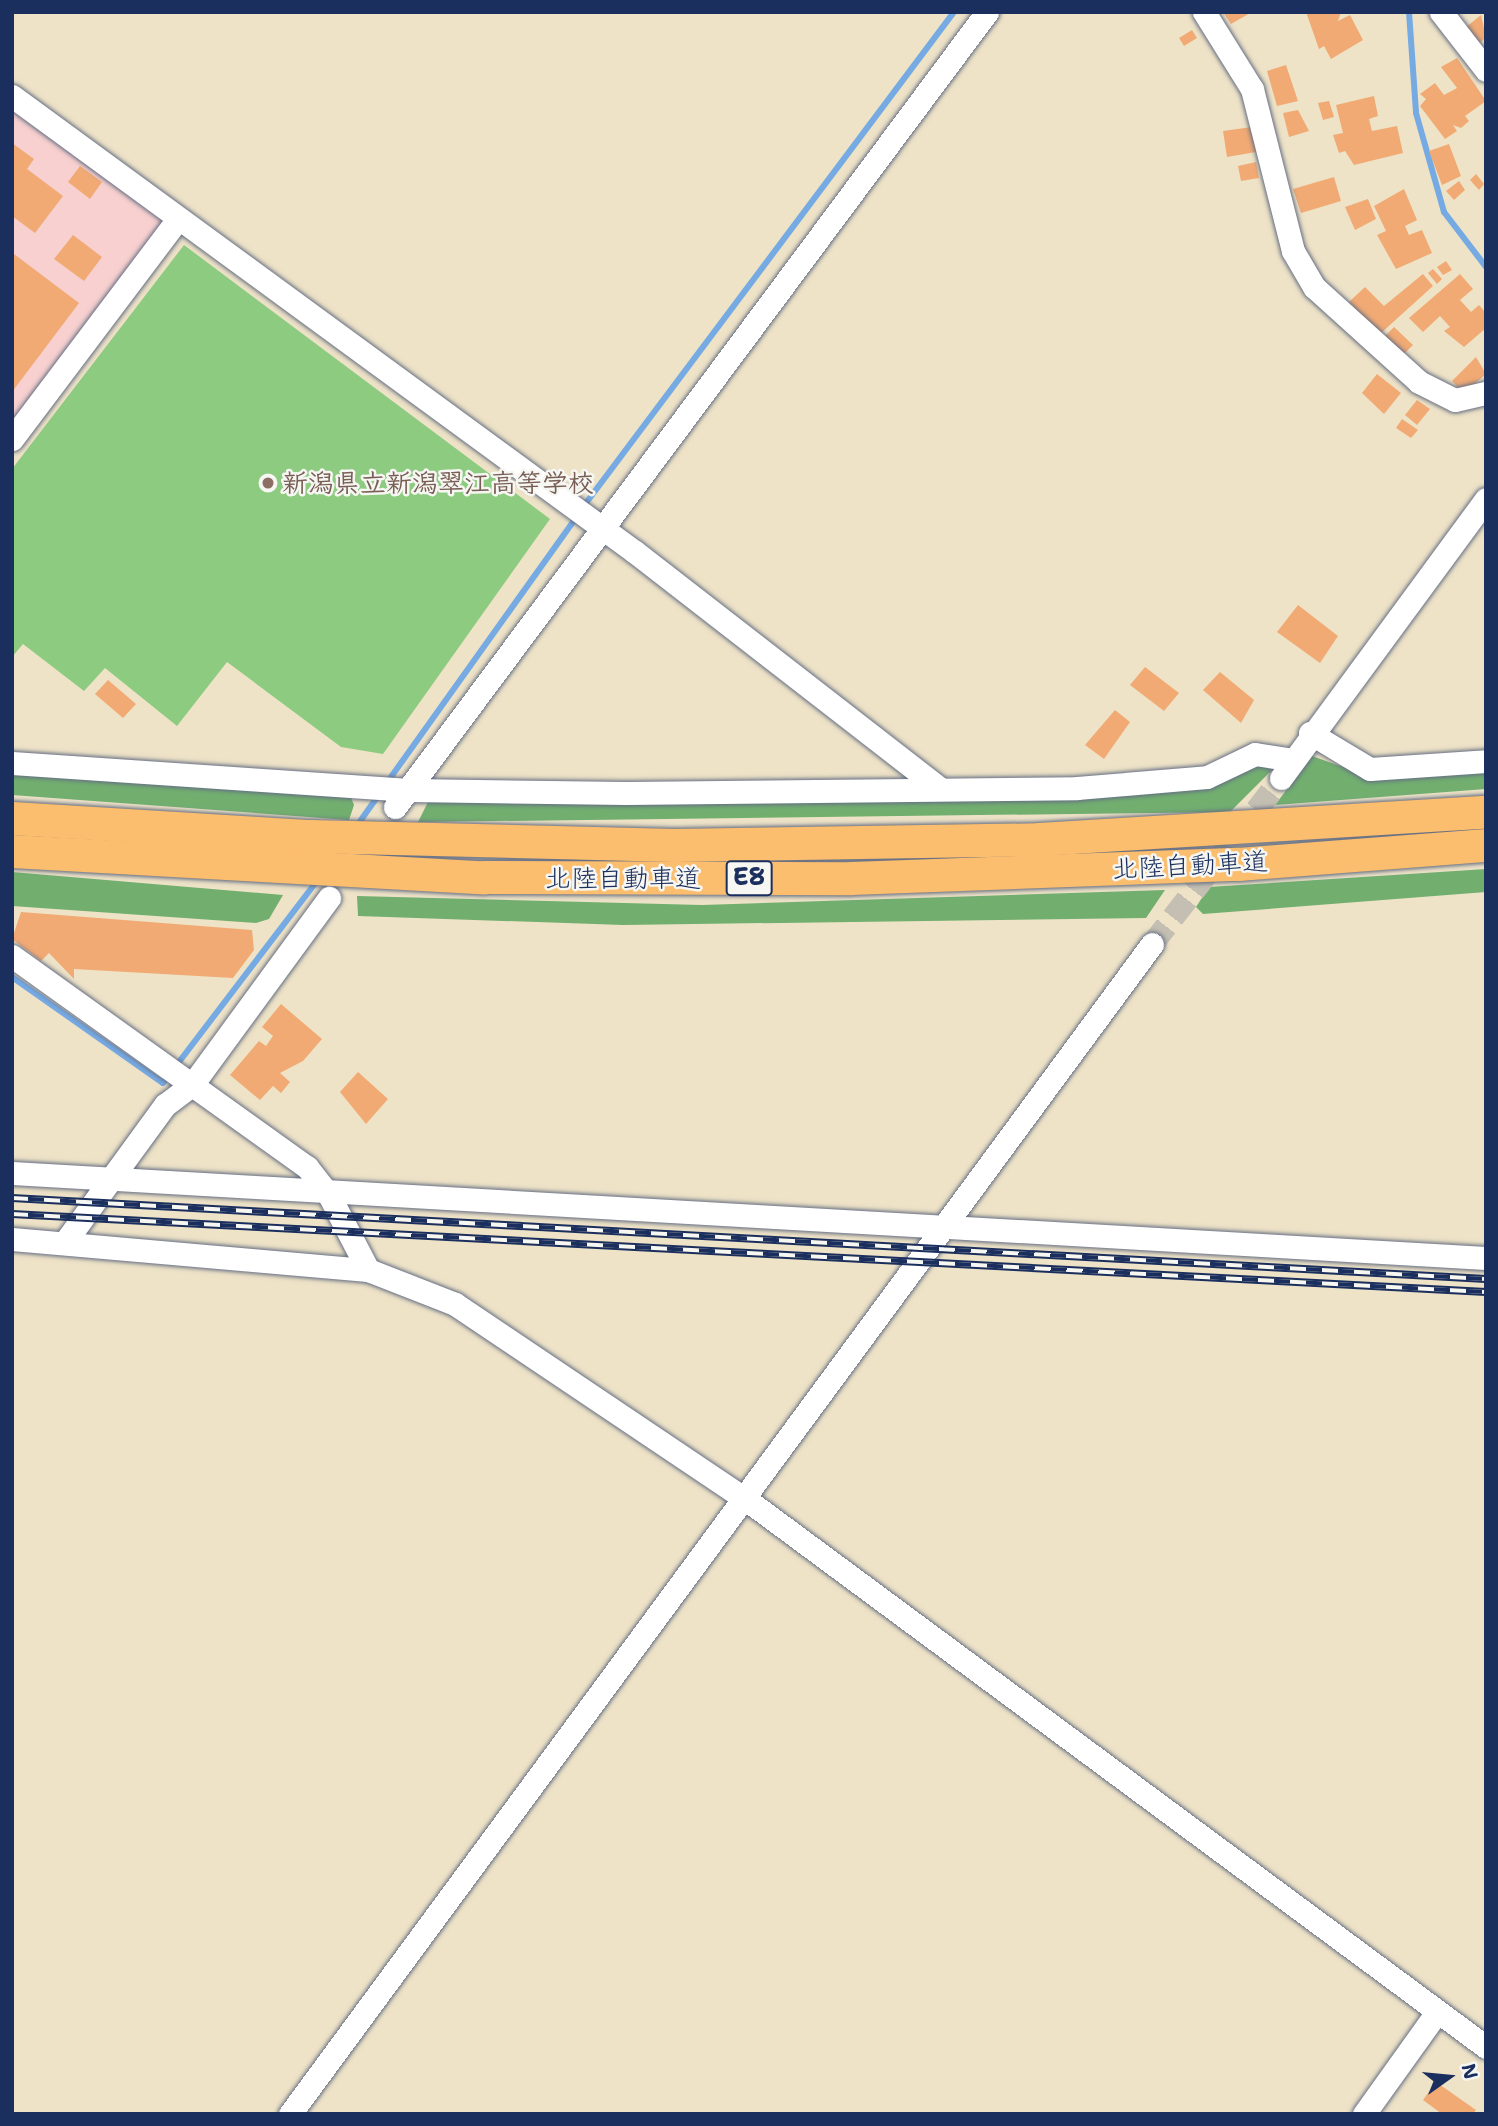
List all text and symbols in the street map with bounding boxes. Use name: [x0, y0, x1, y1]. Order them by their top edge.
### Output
place label: 新潟県立新潟翠江高等学校: [282, 467, 594, 499]
marker: 新潟県立新潟翠江高等学校: [260, 475, 276, 491]
street label: 北陸自動車道: [1111, 845, 1269, 885]
road number: E8: [724, 858, 774, 898]
street label: 北陸自動車道: [545, 862, 701, 894]
north arrow: [1414, 2042, 1484, 2112]
text: N: [1456, 2061, 1484, 2082]

